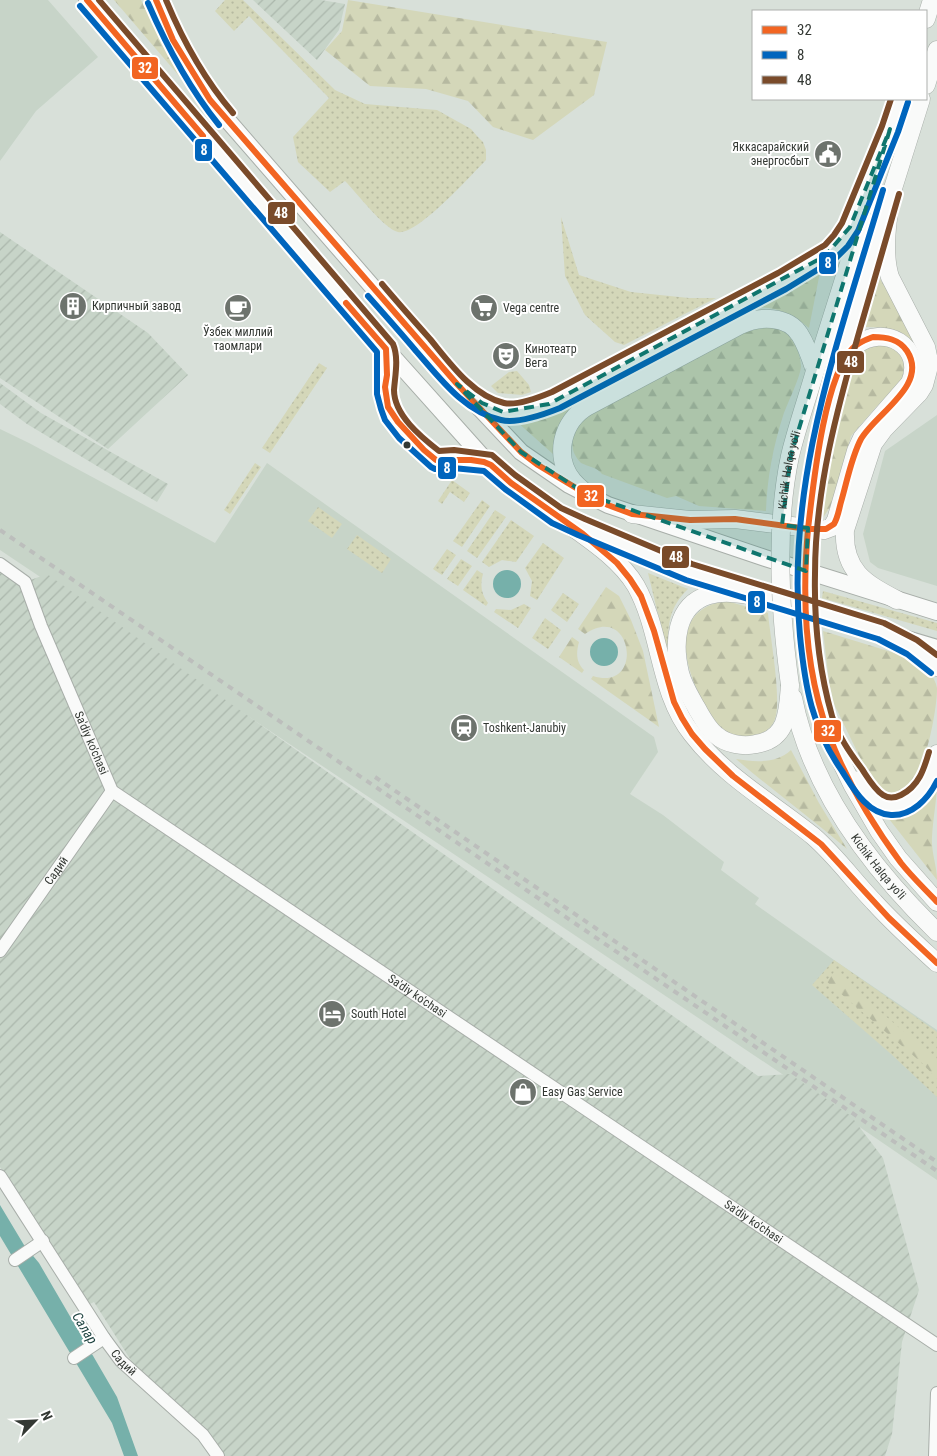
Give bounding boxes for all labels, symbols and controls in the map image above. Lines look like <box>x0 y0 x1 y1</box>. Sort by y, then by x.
legend <box>752 10 927 100</box>
text: 32 <box>797 21 812 39</box>
text: 8 <box>797 46 804 64</box>
line badge: 32 <box>131 56 159 80</box>
text: 32 <box>138 60 152 76</box>
text: 48 <box>797 71 812 89</box>
line badge: 8 <box>194 138 213 162</box>
public building icon: Яккасарайский энергосбыт <box>813 139 843 169</box>
place label: Яккасарайский энергосбыт <box>732 140 809 168</box>
text: 8 <box>200 142 208 158</box>
line badge: 48 <box>267 201 296 225</box>
text: 48 <box>274 205 288 221</box>
line badge: 8 <box>818 251 837 275</box>
text: 8 <box>824 255 832 271</box>
building icon: Кирпичный завод <box>58 291 88 321</box>
cafe icon: Ўзбек миллий таомлари <box>223 293 253 323</box>
supermarket icon: Vega centre <box>469 293 499 323</box>
place label: Кирпичный завод <box>92 299 181 313</box>
place label: Vega centre <box>503 301 560 315</box>
place label: Ўзбек миллий таомлари <box>203 324 273 353</box>
theatre icon: Кинотеатр Вега <box>491 341 521 371</box>
place label: Кинотеатр Вега <box>525 342 577 370</box>
line badge: 48 <box>836 350 865 374</box>
text: 48 <box>844 354 858 370</box>
street label: Kichik Halqa yo'li <box>775 429 803 510</box>
unlabelled marker <box>402 440 412 450</box>
line badge: 8 <box>437 456 457 480</box>
text: 8 <box>443 460 451 476</box>
line badge: 32 <box>576 484 605 508</box>
text: 32 <box>584 488 598 504</box>
line badge: 48 <box>661 545 690 569</box>
text: 48 <box>669 549 683 565</box>
line badge: 8 <box>747 590 766 614</box>
text: 8 <box>753 594 761 610</box>
street label: Sa'diy ko'chasi <box>72 709 111 777</box>
station icon: Toshkent-Janubiy <box>449 713 479 743</box>
line badge: 32 <box>813 719 842 743</box>
place label: Toshkent-Janubiy <box>483 721 566 735</box>
text: 32 <box>821 723 835 739</box>
street label: Kichik Halqa yo'li <box>848 831 909 902</box>
street label: Садий <box>42 854 71 888</box>
street label: Sa'diy ko'chasi <box>385 971 449 1021</box>
hotel icon: South Hotel <box>317 999 347 1029</box>
place label: South Hotel <box>351 1007 407 1021</box>
shop icon: Easy Gas Service <box>508 1077 538 1107</box>
place label: Easy Gas Service <box>542 1085 623 1099</box>
street label: Sa'diy ko'chasi <box>722 1197 785 1246</box>
water label: Салар <box>69 1309 101 1347</box>
street label: Садий <box>108 1347 139 1379</box>
north arrow <box>10 1396 60 1446</box>
text: N <box>38 1409 56 1423</box>

